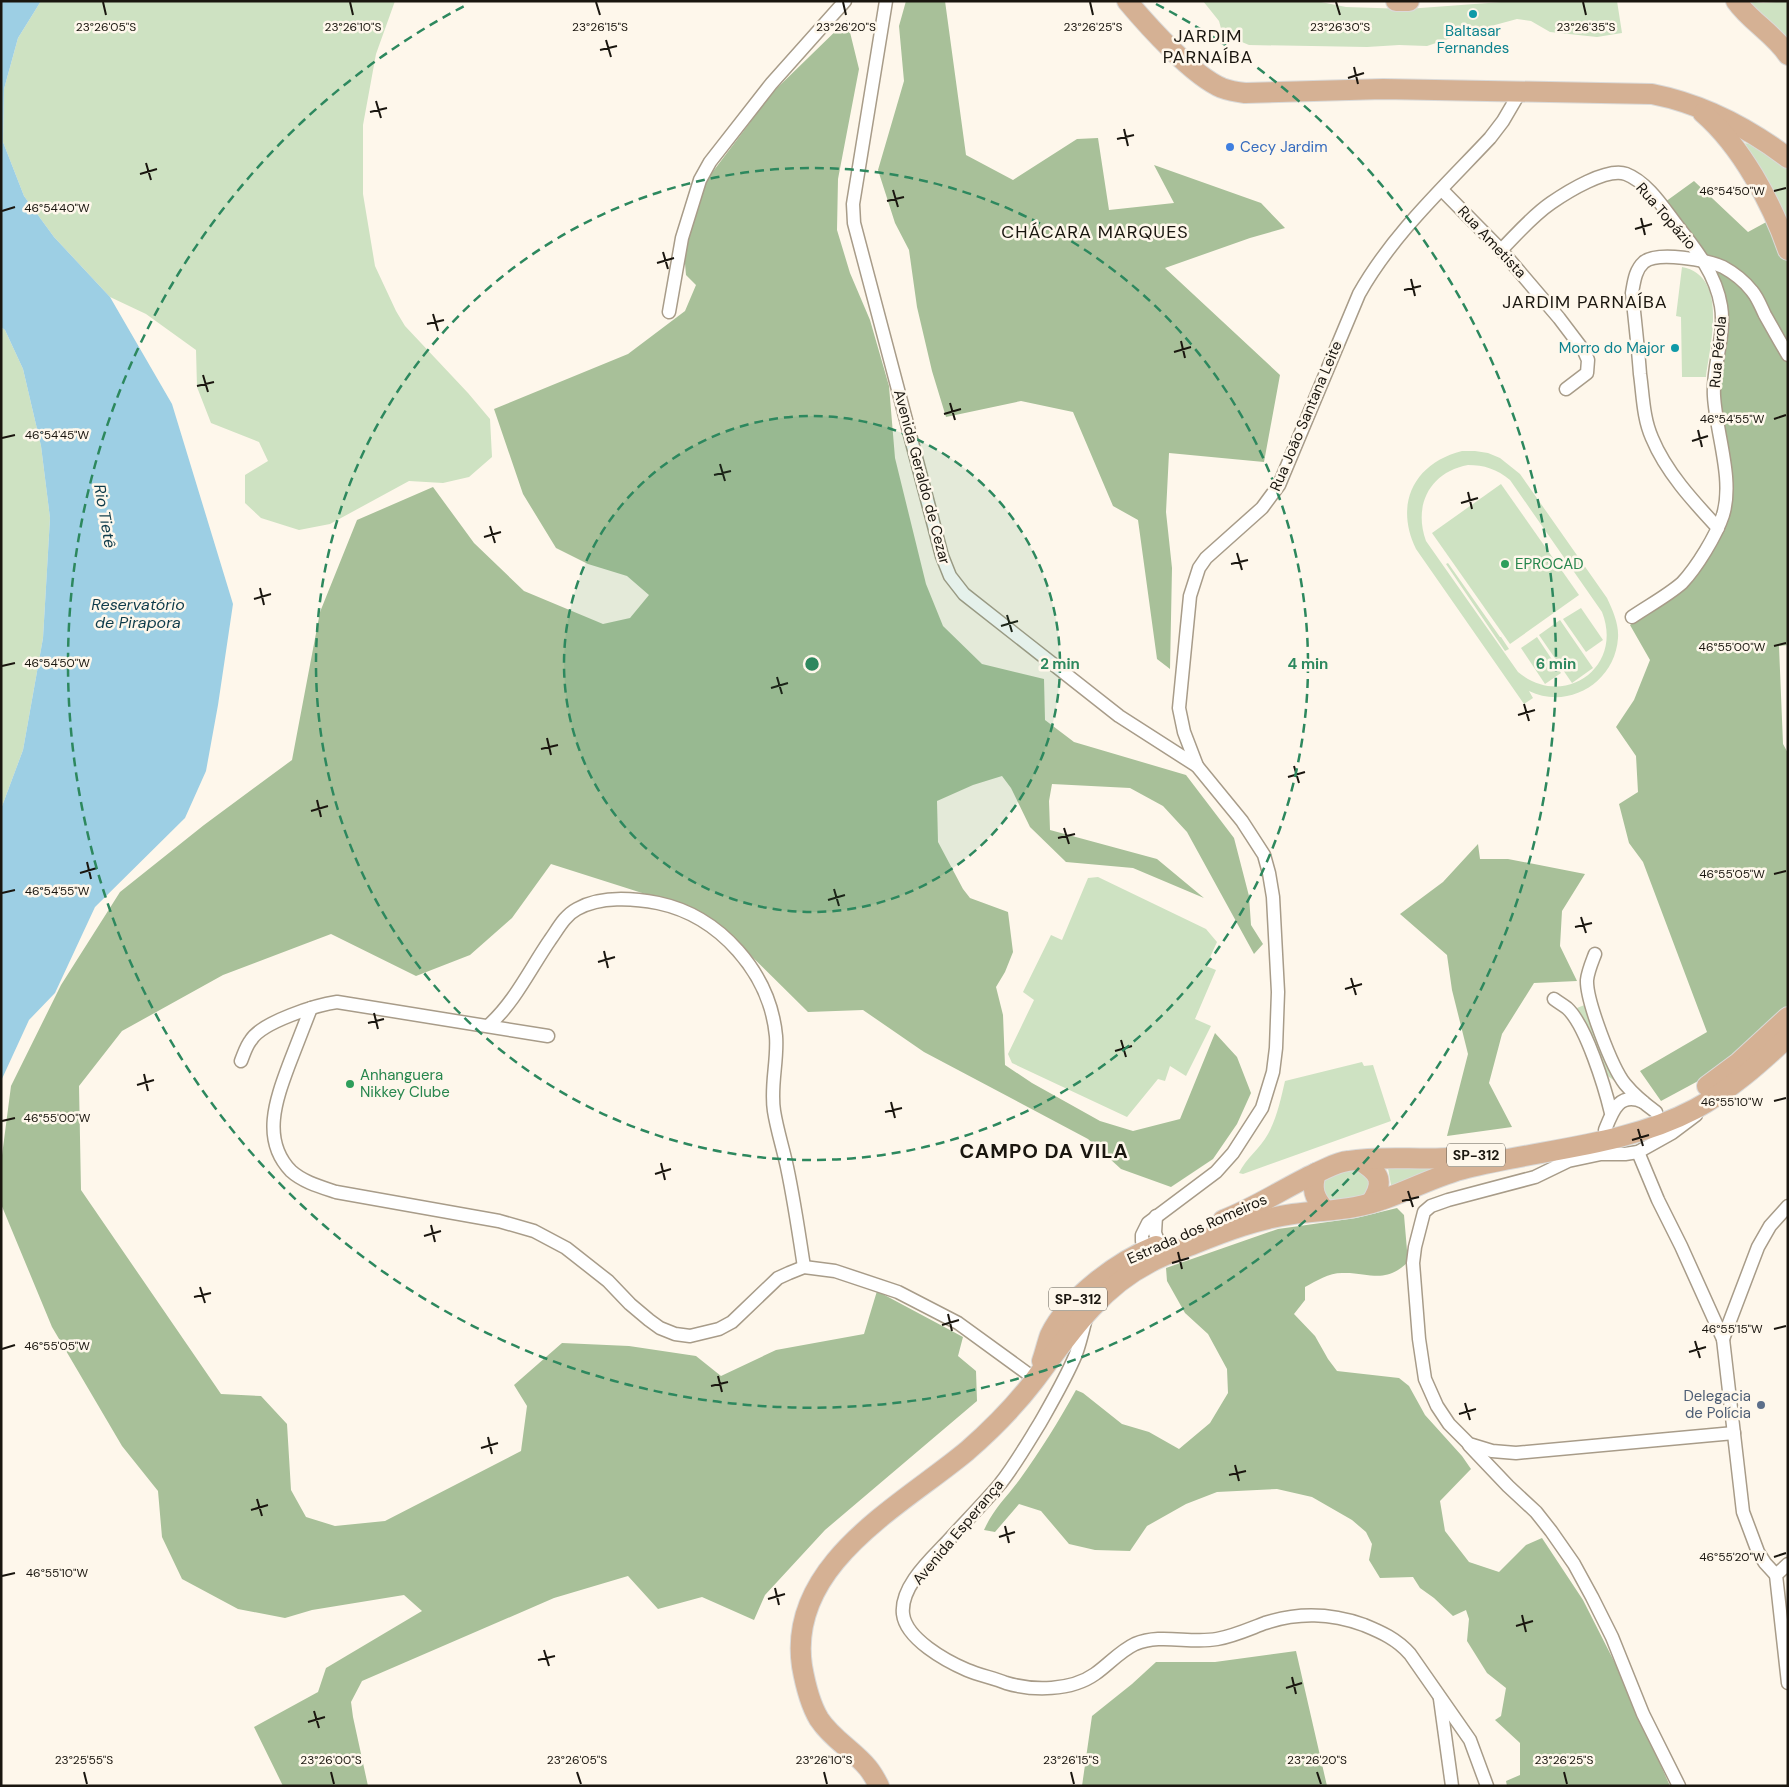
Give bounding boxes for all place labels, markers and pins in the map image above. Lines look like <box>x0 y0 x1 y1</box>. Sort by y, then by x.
marker: Baltasar Fernandes <box>1467 8 1479 20</box>
place label: Baltasar Fernandes <box>1437 21 1509 58</box>
place label: Cecy Jardim <box>1240 137 1328 157</box>
marker: Cecy Jardim <box>1224 141 1236 153</box>
place label: Morro do Major <box>1559 338 1665 358</box>
marker: Morro do Major <box>1669 342 1681 354</box>
place label: EPROCAD <box>1515 554 1583 574</box>
marker: EPROCAD <box>1499 558 1511 570</box>
centre of rings <box>803 655 821 673</box>
place label: Anhanguera Nikkey Clube <box>360 1065 450 1102</box>
marker: Anhanguera Nikkey Clube <box>344 1078 356 1090</box>
place label: Delegacia de Polícia <box>1683 1386 1751 1423</box>
marker: Delegacia de Polícia <box>1755 1399 1767 1411</box>

